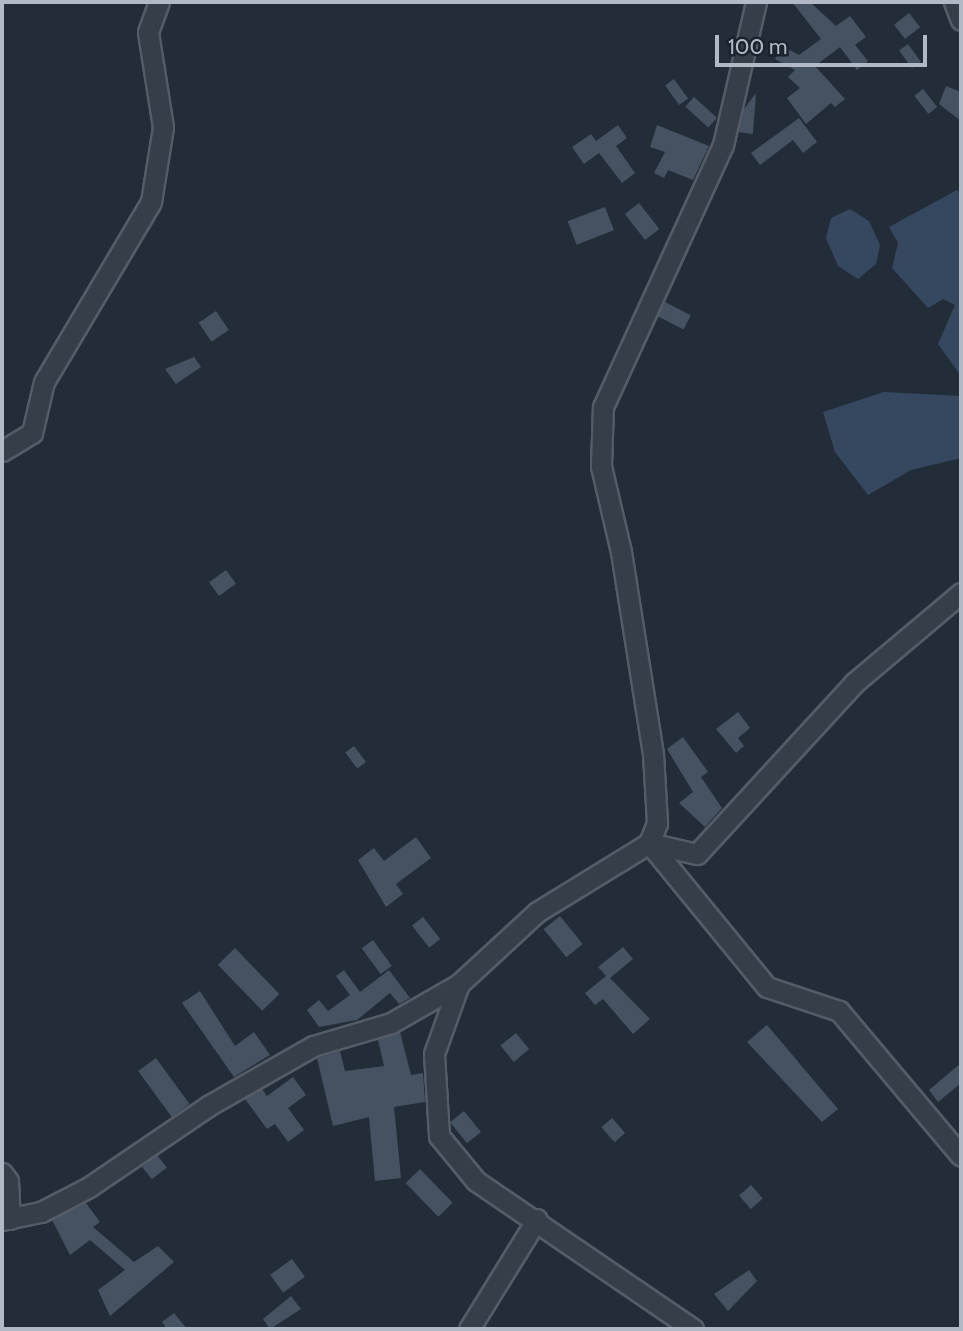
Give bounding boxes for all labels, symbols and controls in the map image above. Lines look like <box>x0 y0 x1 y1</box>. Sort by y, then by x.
scale bar <box>718 21 930 65</box>
text: 100 m <box>728 34 787 59</box>

